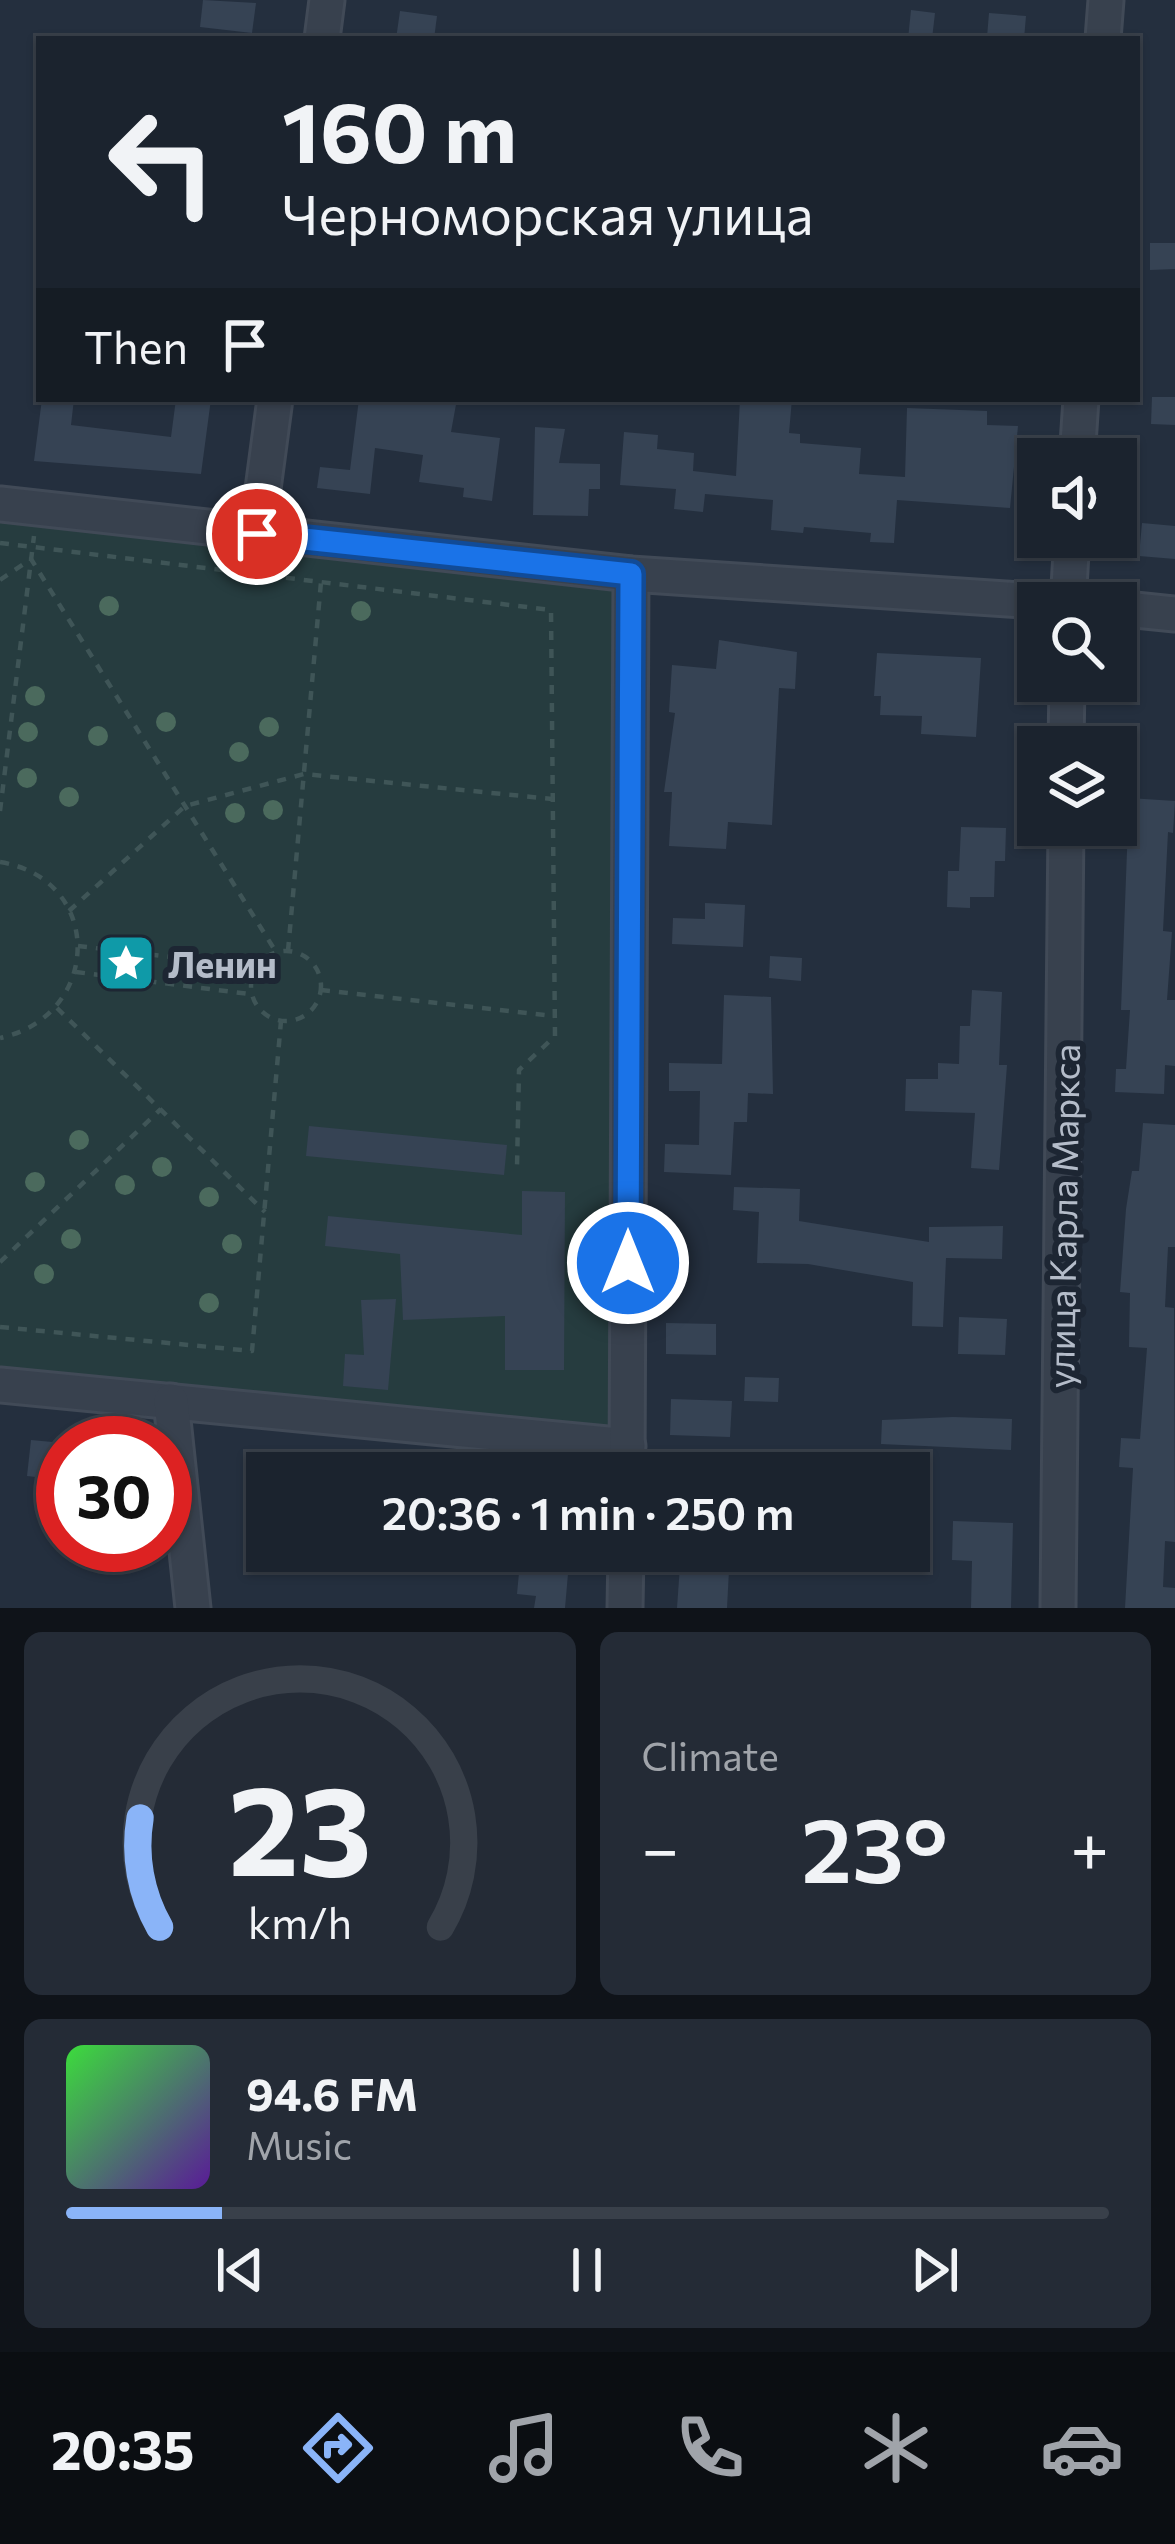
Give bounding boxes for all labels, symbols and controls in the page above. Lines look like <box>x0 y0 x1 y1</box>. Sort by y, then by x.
text: 160 m <box>282 78 517 180</box>
icon: left <box>84 84 240 240</box>
text: Черноморская улица <box>282 180 814 246</box>
icon: arrive <box>212 312 278 378</box>
text: Then <box>84 318 188 373</box>
map controls <box>1017 438 1137 846</box>
button: sound <box>1017 438 1137 558</box>
pin <box>206 483 308 585</box>
icon: arrive <box>224 501 290 567</box>
button: search <box>1017 582 1137 702</box>
button: layers <box>1017 726 1137 846</box>
place icon: Ленин <box>95 932 157 994</box>
place label: Ленин <box>168 941 277 985</box>
street label: улица Карла Маркса <box>1037 1043 1087 1389</box>
position arrow <box>565 1200 691 1326</box>
speed limit sign: 30 <box>36 1416 192 1572</box>
text: 20:36 · 1 min · 250 m <box>382 1484 794 1539</box>
text: Climate <box>642 1731 779 1779</box>
text: 23 <box>228 1749 372 1902</box>
text: 23° <box>801 1791 948 1902</box>
text: − <box>642 1806 679 1887</box>
text: + <box>1070 1806 1109 1887</box>
text: km/h <box>248 1894 352 1947</box>
text: 94.6 FM <box>246 2065 418 2120</box>
text: Music <box>246 2120 352 2168</box>
icon: previous <box>207 2237 273 2303</box>
icon: pause <box>554 2237 620 2303</box>
icon: next <box>902 2237 968 2303</box>
icon: directions <box>296 2406 380 2490</box>
icon: music <box>482 2406 566 2490</box>
icon: phone <box>668 2406 752 2490</box>
icon: climate <box>854 2406 938 2490</box>
icon: car <box>1040 2406 1124 2490</box>
text: 20:35 <box>51 2415 194 2481</box>

